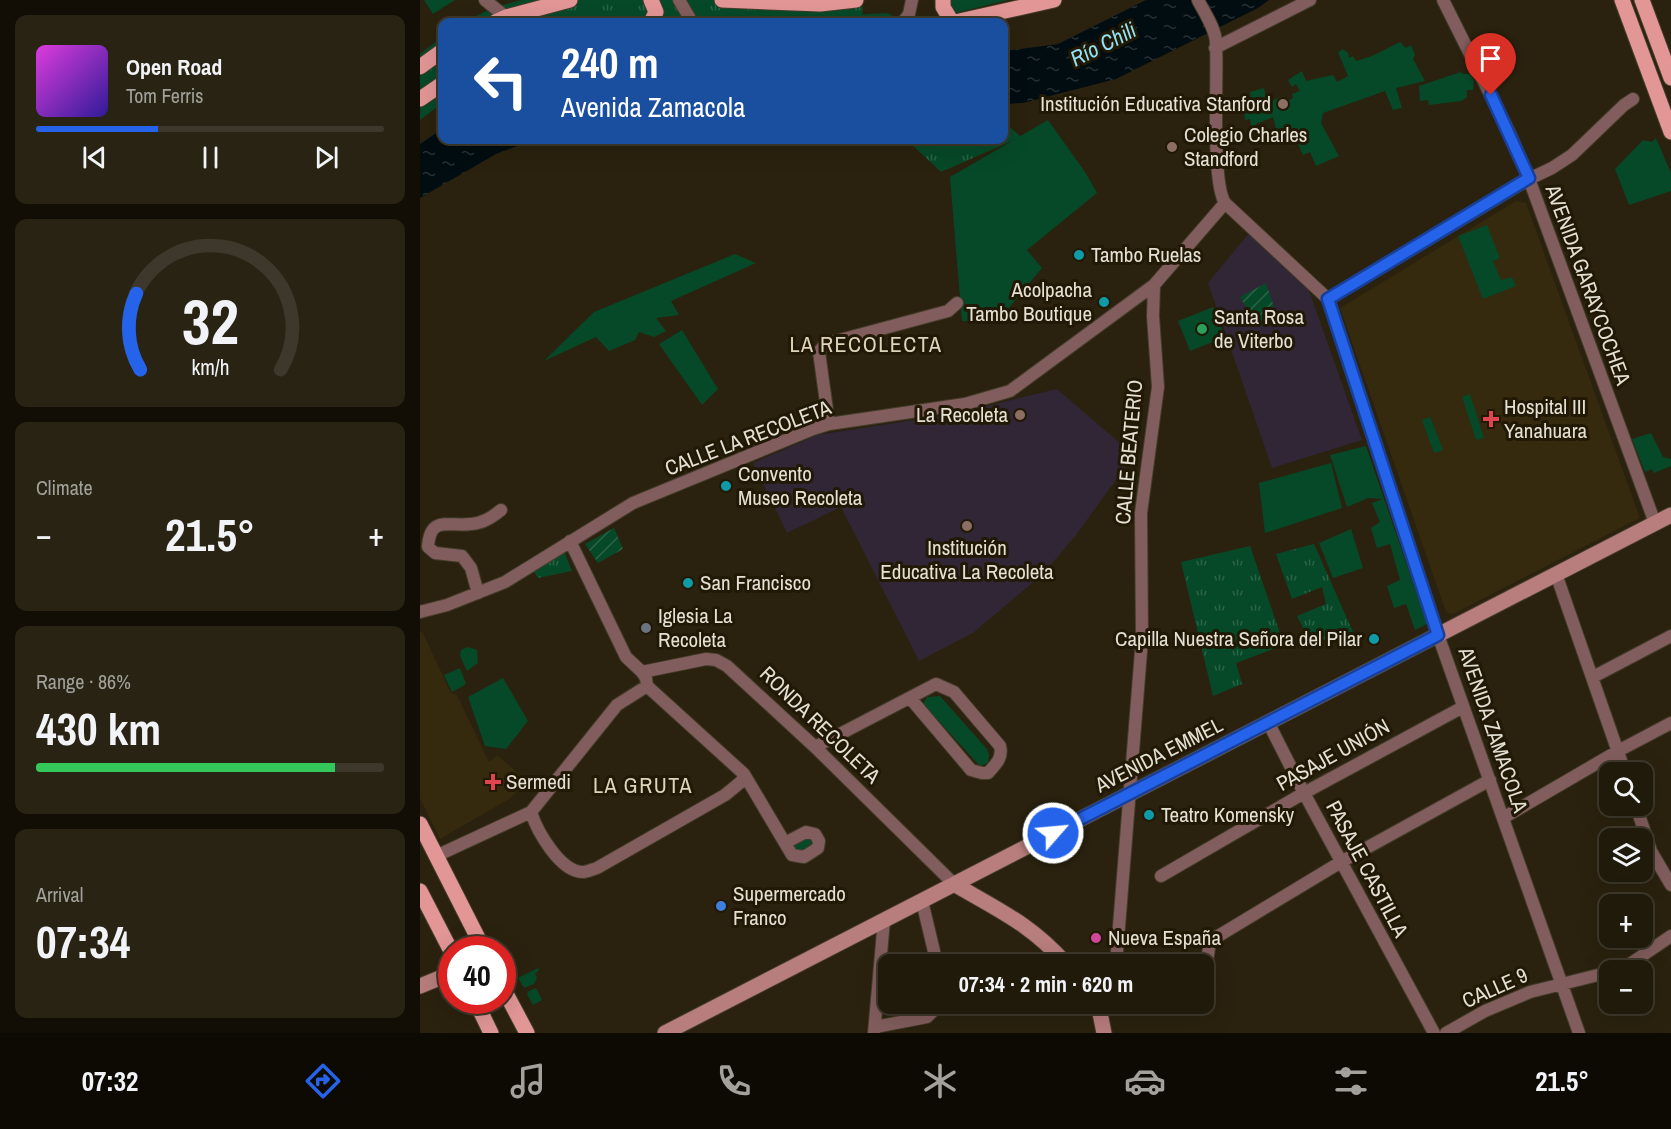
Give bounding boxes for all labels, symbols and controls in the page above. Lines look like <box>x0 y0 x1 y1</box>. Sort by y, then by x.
water label: Río Chili <box>1065 15 1141 73</box>
pin <box>1465 33 1516 95</box>
text: 240 m <box>561 35 659 91</box>
icon: left <box>462 42 540 120</box>
icon: arrive <box>1474 42 1507 75</box>
text: Open Road <box>126 52 222 82</box>
text: Tom Ferris <box>126 82 204 109</box>
text: Avenida Zamacola <box>561 89 745 125</box>
place label: Institución Educativa Stanford <box>1040 89 1271 118</box>
marker: Institución Educativa Stanford <box>1276 97 1290 111</box>
place label: Colegio Charles Standford <box>1184 120 1307 173</box>
marker: Colegio Charles Standford <box>1165 140 1179 154</box>
icon: previous <box>78 141 111 174</box>
icon: pause <box>194 141 227 174</box>
icon: next <box>310 141 343 174</box>
street label: AVENIDA GARAYCOCHEA <box>1538 180 1638 389</box>
place label: Tambo Ruelas <box>1091 240 1201 269</box>
marker: Tambo Ruelas <box>1072 248 1086 262</box>
place label: Acolpacha Tambo Boutique <box>966 275 1092 328</box>
text: 32 <box>182 279 238 363</box>
marker: Acolpacha Tambo Boutique <box>1097 295 1111 309</box>
place label: Santa Rosa de Viterbo <box>1214 302 1304 355</box>
marker: Santa Rosa de Viterbo <box>1195 322 1209 336</box>
district label: LA RECOLECTA <box>789 329 943 359</box>
text: km/h <box>191 353 229 382</box>
street label: CALLE BEATERIO <box>1108 378 1149 526</box>
street label: CALLE LA RECOLETA <box>661 392 836 483</box>
place label: Hospital III Yanahuara <box>1504 392 1587 445</box>
place label: La Recoleta <box>916 400 1008 429</box>
marker: La Recoleta <box>1013 408 1027 422</box>
marker: Hospital III Yanahuara <box>1482 410 1500 428</box>
place label: Convento Museo Recoleta <box>738 459 863 512</box>
text: Climate <box>36 474 93 501</box>
marker: Convento Museo Recoleta <box>719 479 733 493</box>
text: 21.5° <box>165 504 255 565</box>
text: − <box>36 512 52 556</box>
text: + <box>368 512 384 556</box>
marker: Institución Educativa La Recoleta <box>960 519 974 533</box>
place label: Institución Educativa La Recoleta <box>880 533 1054 586</box>
place label: San Francisco <box>700 568 811 597</box>
marker: San Francisco <box>681 576 695 590</box>
place label: Iglesia La Recoleta <box>658 601 733 654</box>
marker: Iglesia La Recoleta <box>639 621 653 635</box>
place label: Capilla Nuestra Señora del Pilar <box>1115 624 1362 653</box>
marker: Capilla Nuestra Señora del Pilar <box>1367 632 1381 646</box>
street label: AVENIDA ZAMACOLA <box>1451 642 1535 817</box>
street label: RONDA RECOLETA <box>754 659 887 790</box>
text: Range · 86% <box>36 668 131 695</box>
text: 430 km <box>36 698 161 759</box>
street label: AVENIDA EMMEL <box>1089 710 1228 800</box>
street label: PASAJE UNIÓN <box>1271 712 1394 798</box>
map controls <box>1599 762 1653 1014</box>
button: search <box>1599 762 1653 816</box>
place label: Sermedi <box>506 767 571 796</box>
district label: LA GRUTA <box>593 770 693 800</box>
marker: Sermedi <box>484 773 502 791</box>
street label: PASAJE CASTILLA <box>1319 795 1416 943</box>
place label: Teatro Komensky <box>1161 800 1294 829</box>
position arrow <box>1021 801 1085 865</box>
marker: Teatro Komensky <box>1142 808 1156 822</box>
button: layers <box>1599 828 1653 882</box>
place label: Supermercado Franco <box>733 879 846 932</box>
text: Arrival <box>36 881 83 908</box>
button: + <box>1599 894 1653 948</box>
marker: Supermercado Franco <box>714 899 728 913</box>
text: 07:34 <box>36 911 130 972</box>
place label: Nueva España <box>1108 923 1221 952</box>
marker: Nueva España <box>1089 931 1103 945</box>
speed limit sign: 40 <box>438 936 516 1014</box>
street label: CALLE 9 <box>1457 960 1532 1015</box>
button: − <box>1599 960 1653 1014</box>
text: 07:34 · 2 min · 620 m <box>959 969 1133 999</box>
icon: directions <box>302 1060 344 1102</box>
icon: music <box>507 1060 549 1102</box>
icon: phone <box>713 1060 755 1102</box>
icon: climate <box>919 1060 961 1102</box>
icon: car <box>1124 1060 1166 1102</box>
icon: filters <box>1330 1060 1372 1102</box>
text: 07:32 <box>82 1063 138 1099</box>
text: 21.5° <box>1535 1063 1589 1099</box>

